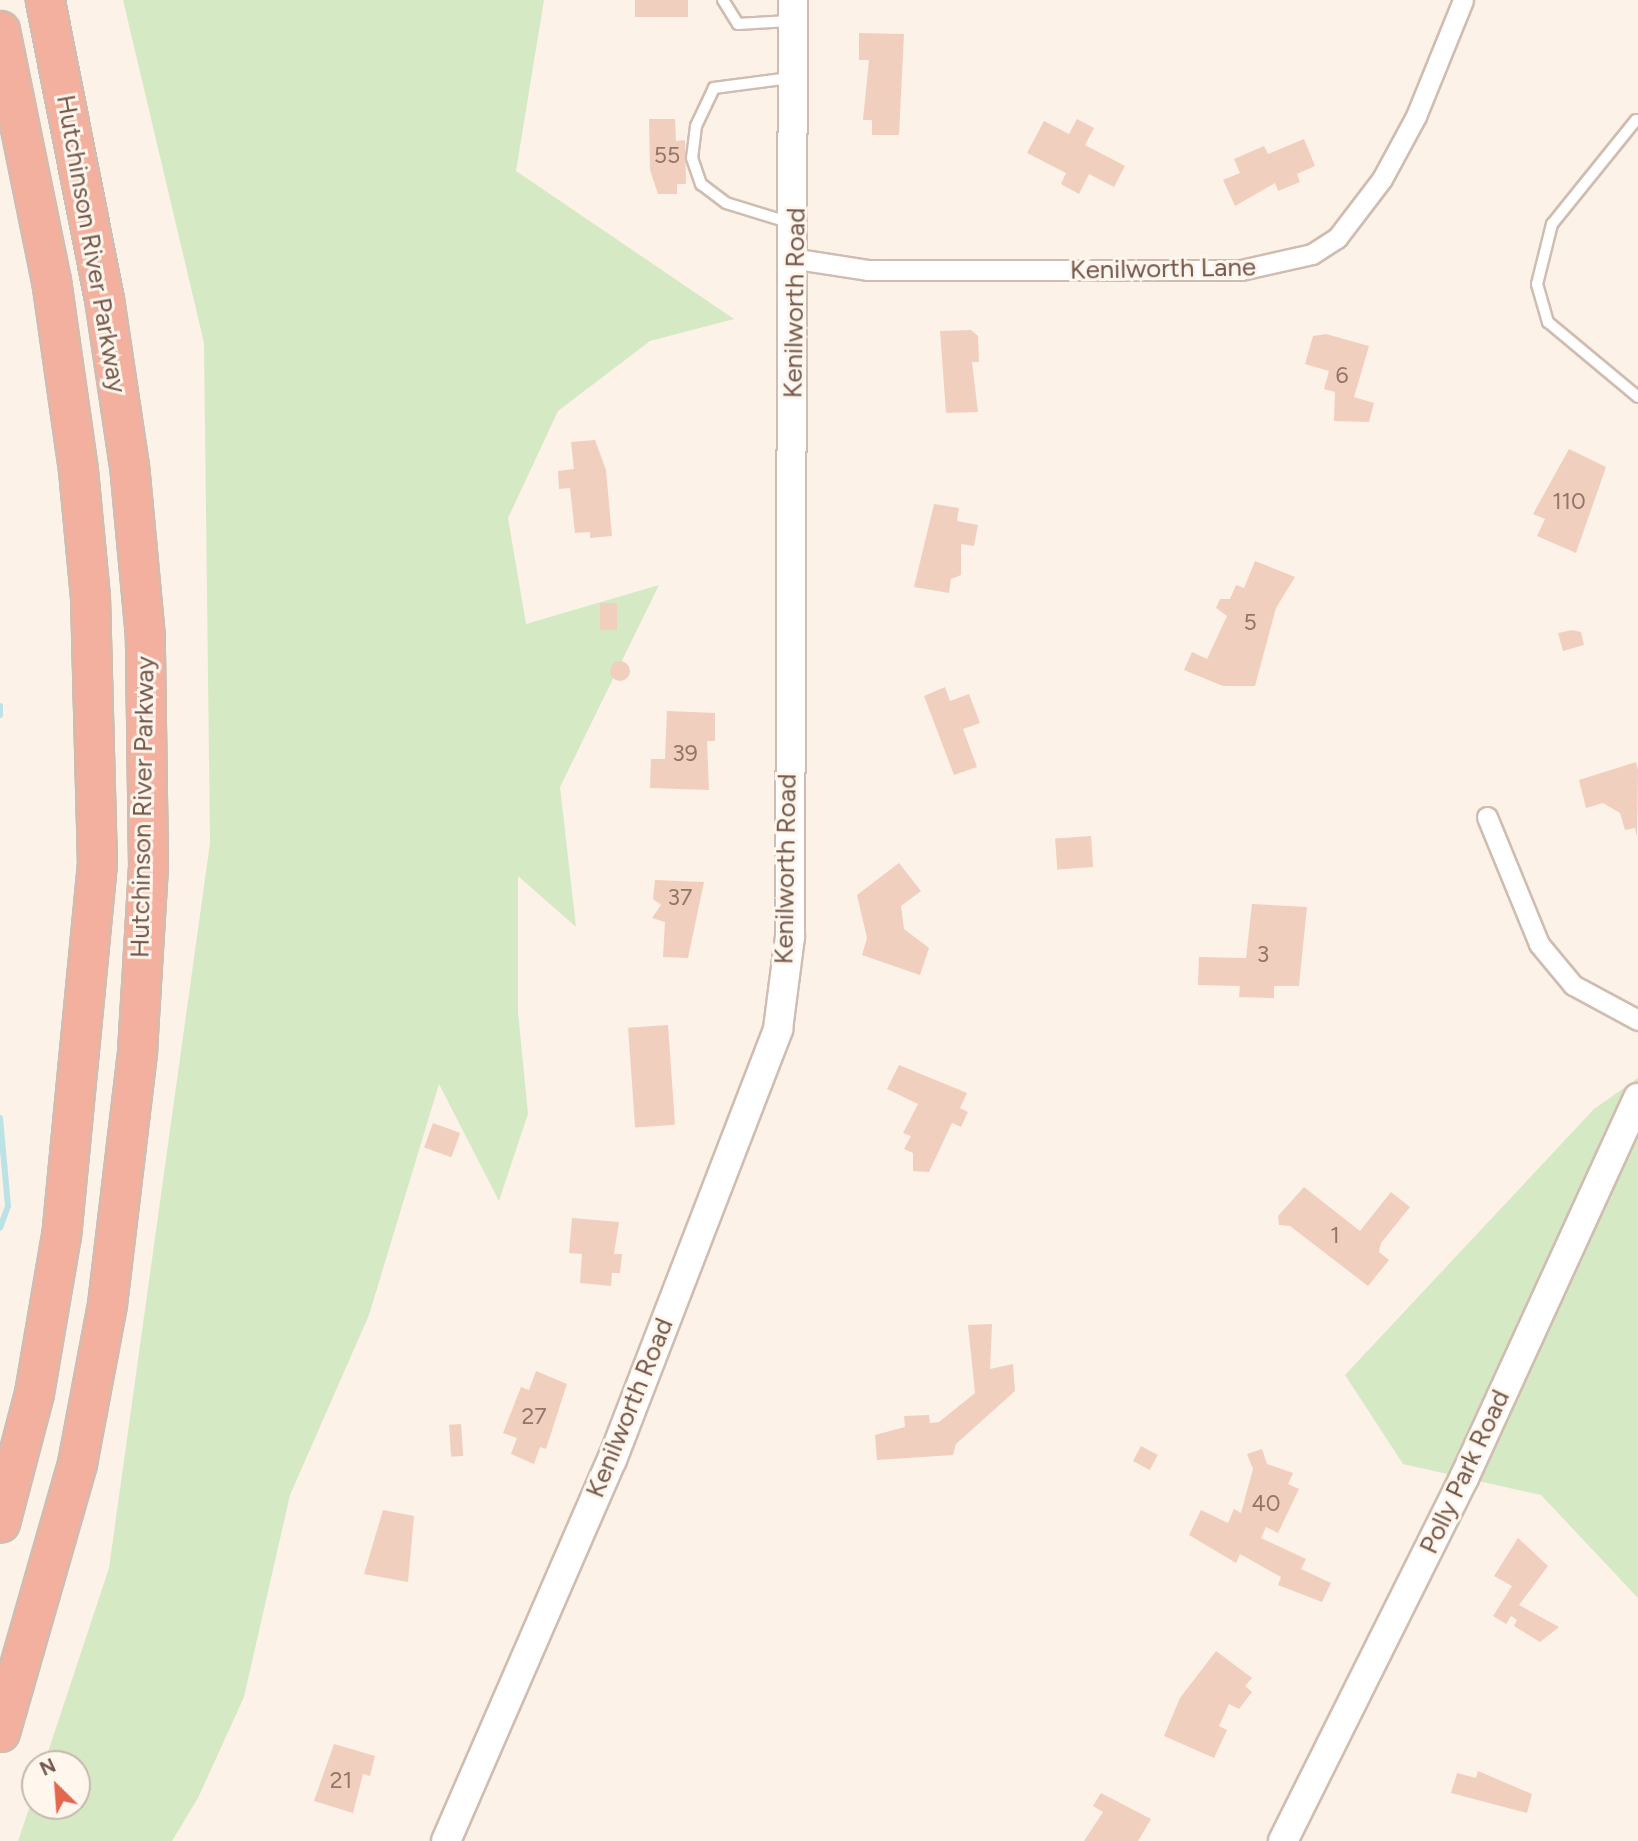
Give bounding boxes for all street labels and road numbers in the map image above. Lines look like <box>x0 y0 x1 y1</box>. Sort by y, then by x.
street label: Hutchinson River Parkway <box>49 92 133 396</box>
street label: Kenilworth Road <box>778 207 812 399</box>
street label: Kenilworth Lane <box>1070 252 1256 286</box>
street label: Hutchinson River Parkway <box>125 656 161 958</box>
street label: Kenilworth Road <box>769 773 803 965</box>
street label: Kenilworth Road <box>580 1314 680 1502</box>
street label: Polly Park Road <box>1413 1385 1517 1559</box>

